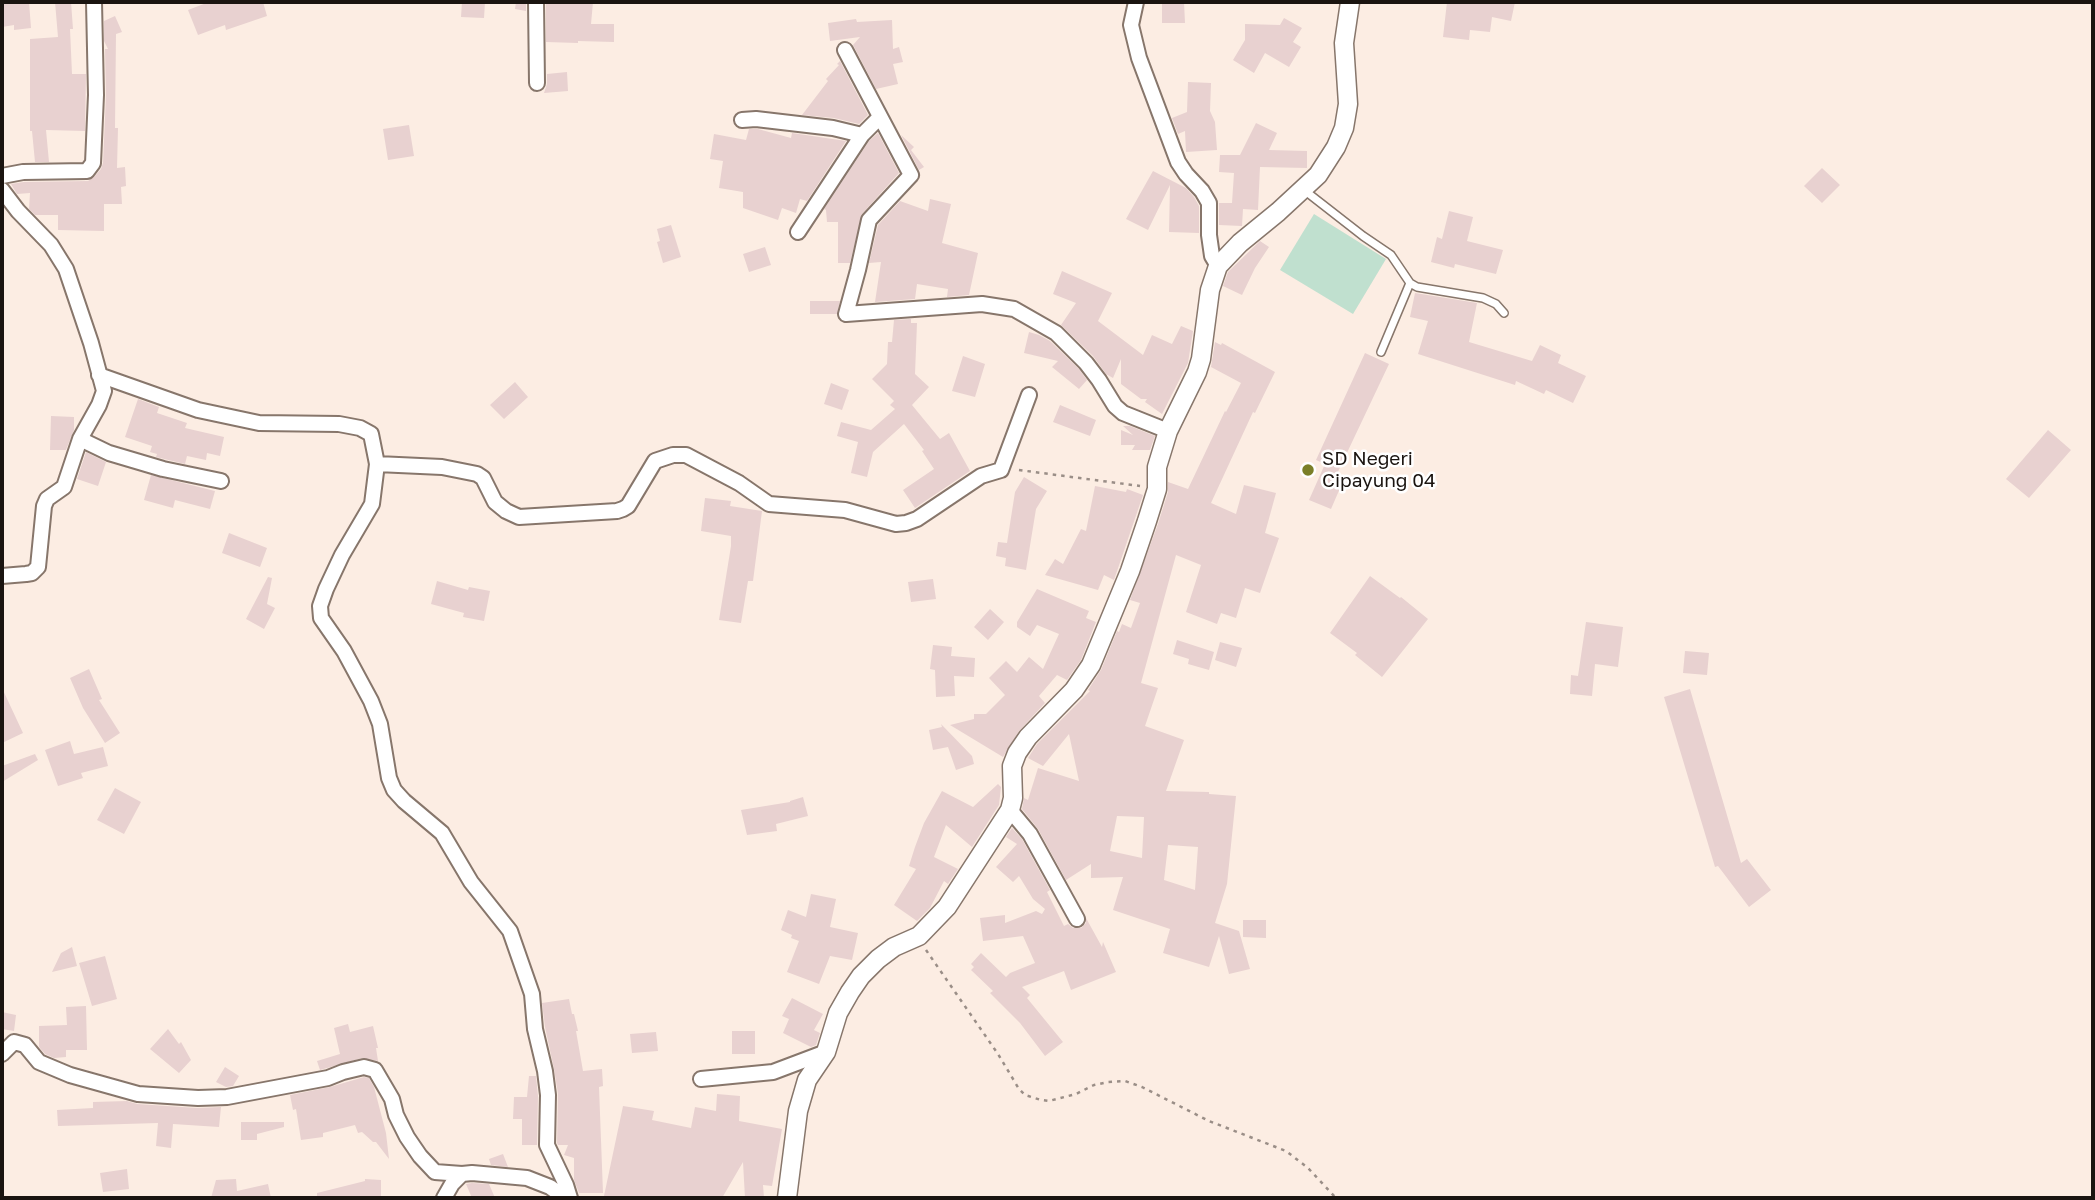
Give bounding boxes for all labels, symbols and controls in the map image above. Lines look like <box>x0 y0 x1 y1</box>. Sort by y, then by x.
place label: SD Negeri Cipayung 04 <box>1322 448 1436 492</box>
marker: SD Negeri Cipayung 04 <box>1300 462 1316 478</box>

